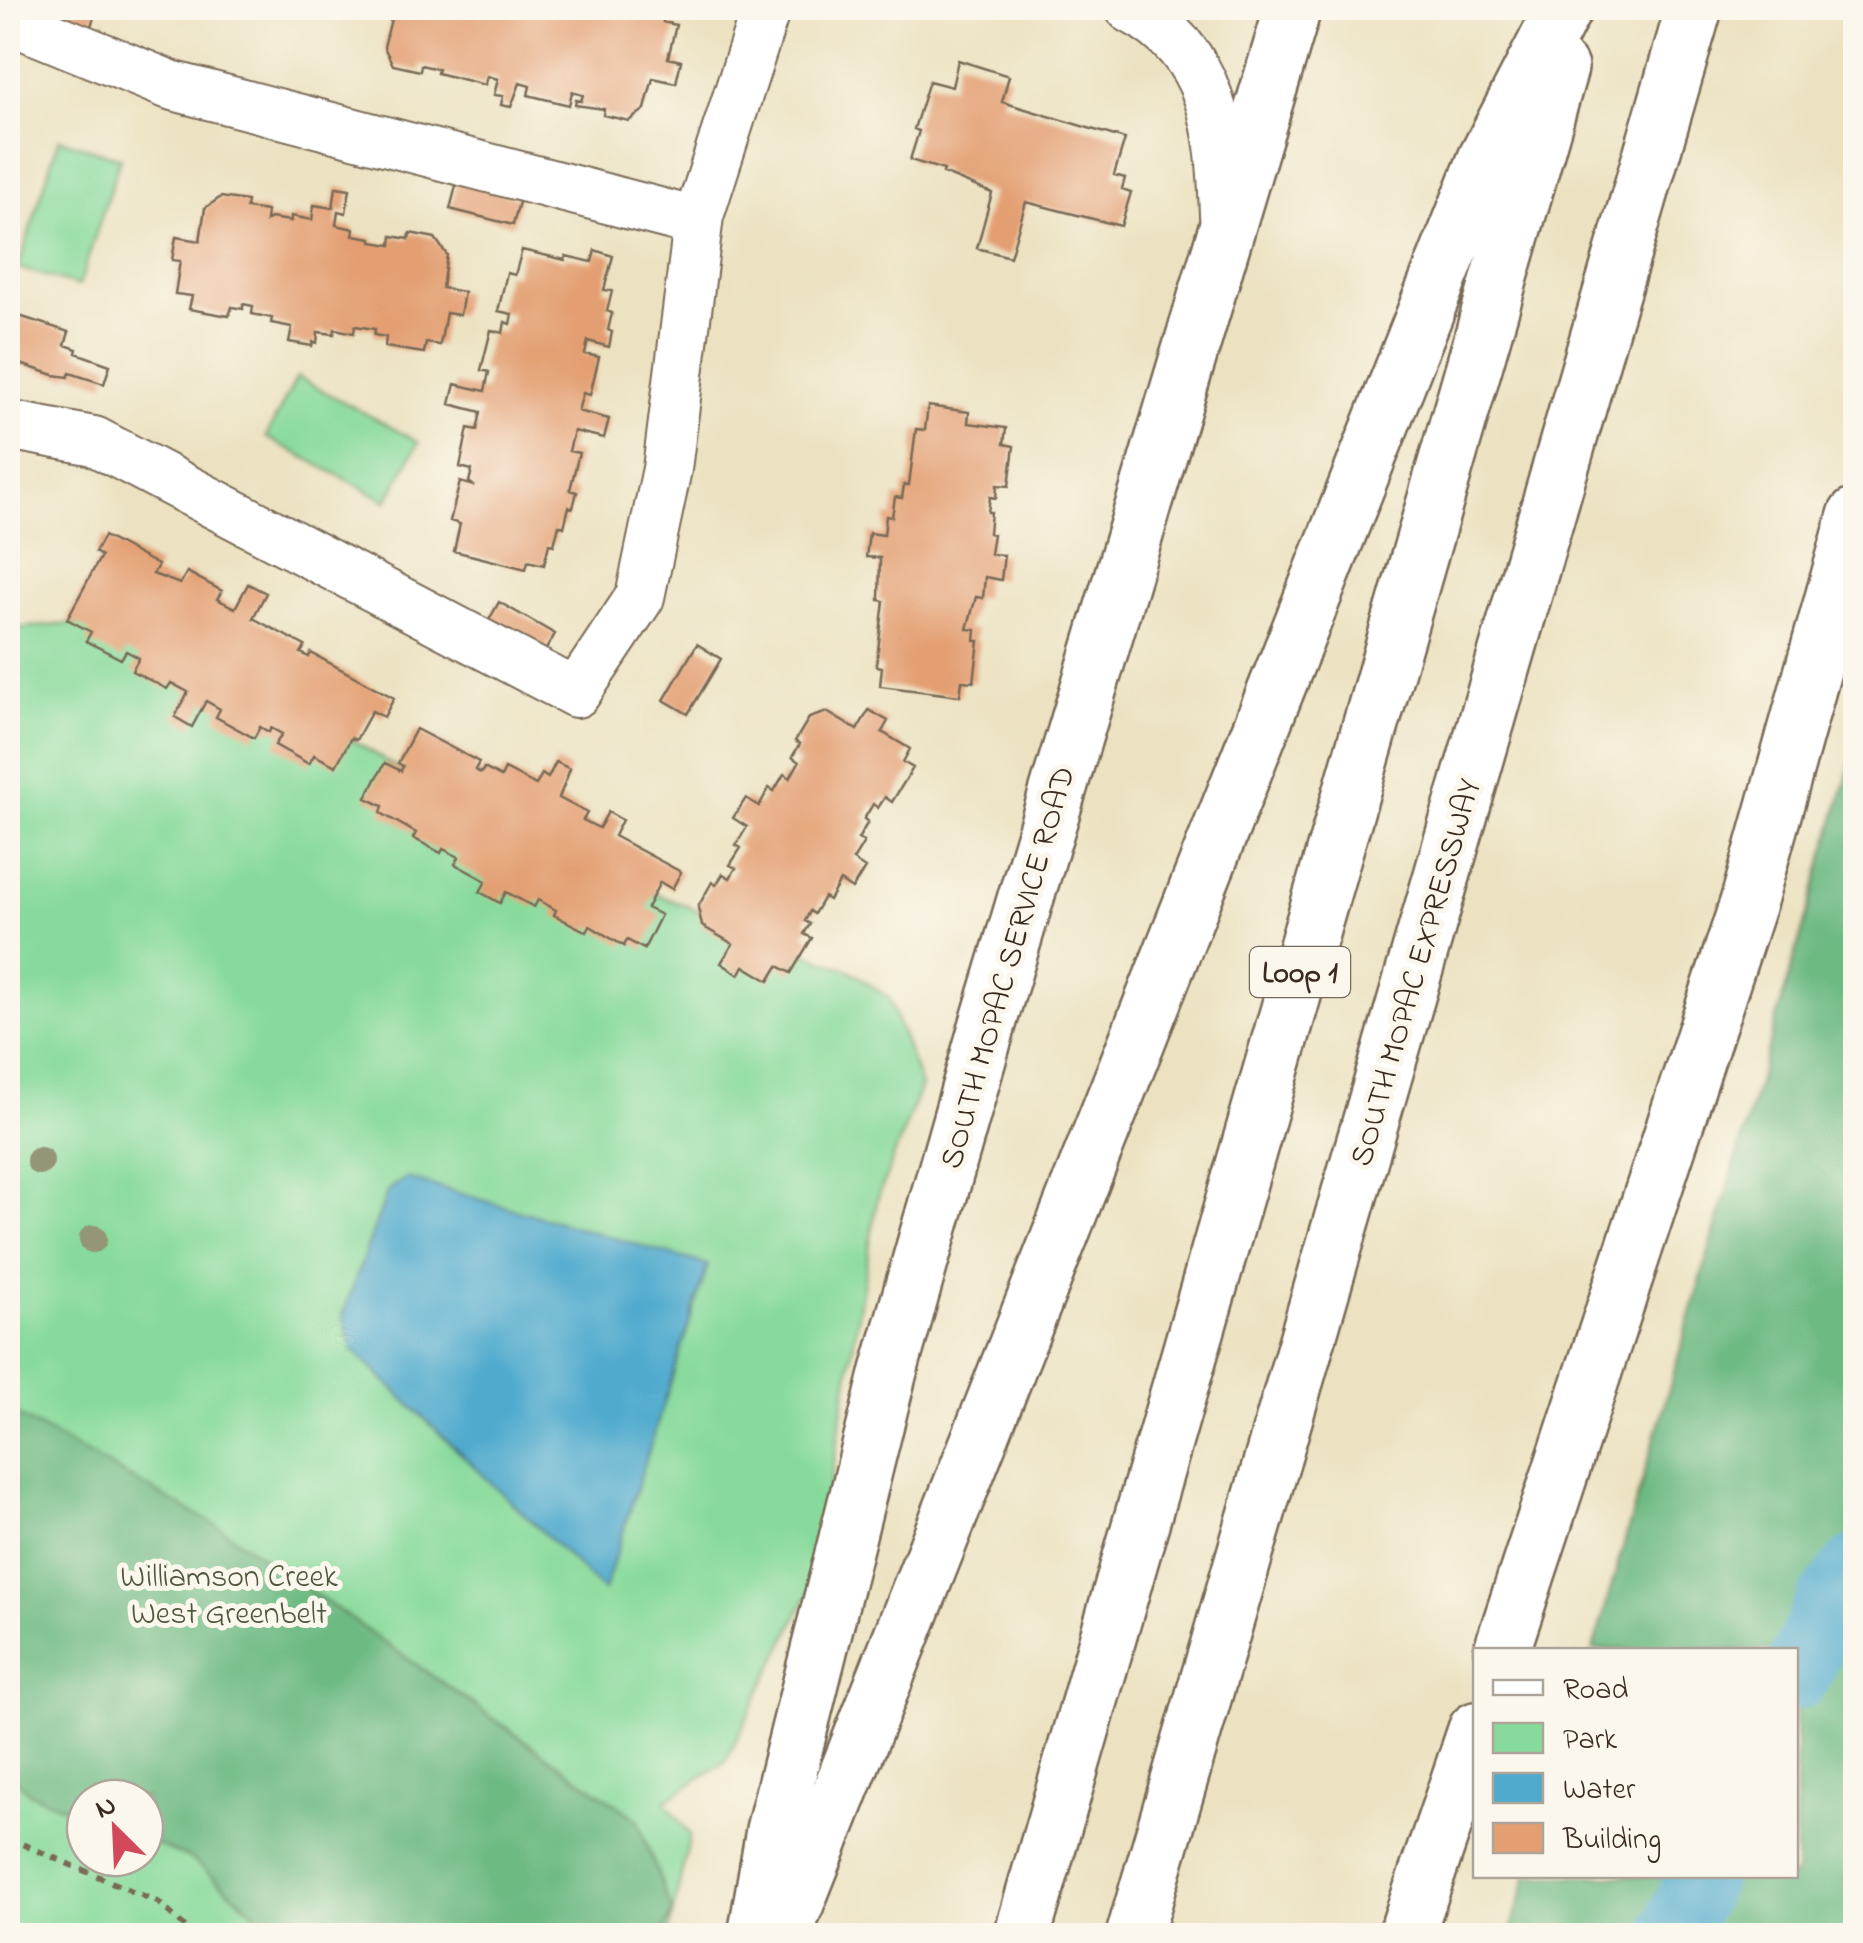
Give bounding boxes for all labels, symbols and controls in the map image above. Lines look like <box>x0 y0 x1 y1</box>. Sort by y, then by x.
street label: SOUTH MOPAC SERVICE ROAD <box>929 761 1089 1175</box>
street label: SOUTH MOPAC EXPRESSWAY <box>1340 774 1495 1172</box>
road number: Loop 1 <box>1250 947 1350 997</box>
park label: Williamson Creek West Greenbelt <box>120 1555 339 1639</box>
legend <box>1473 1648 1798 1878</box>
text: Road <box>1563 1669 1628 1713</box>
text: Park <box>1563 1719 1618 1763</box>
text: Water <box>1563 1769 1636 1813</box>
north arrow <box>65 1778 165 1878</box>
text: N <box>89 1786 123 1831</box>
text: Building <box>1562 1819 1661 1863</box>

